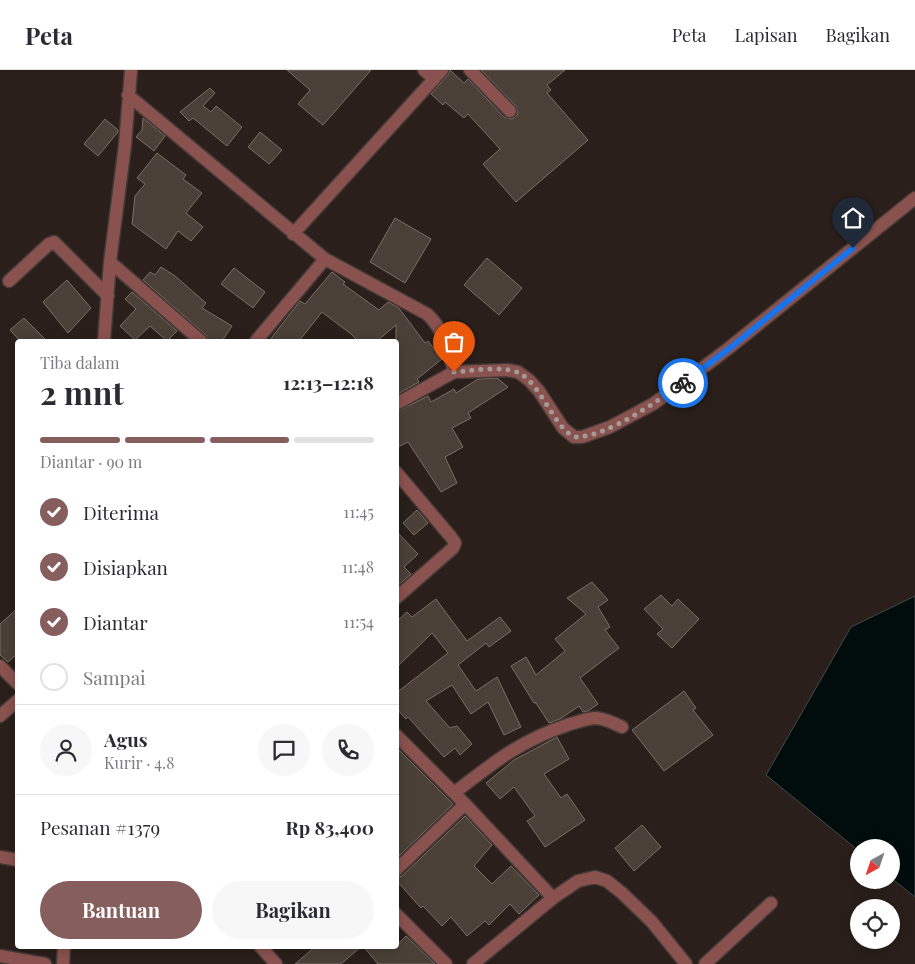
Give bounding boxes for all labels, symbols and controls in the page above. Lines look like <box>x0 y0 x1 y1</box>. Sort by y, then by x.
text: Peta <box>25 19 73 51</box>
text: Peta <box>672 23 707 47</box>
text: Lapisan <box>735 23 798 47</box>
text: Bagikan <box>826 23 890 47</box>
pin <box>832 197 874 248</box>
icon: home <box>839 204 867 232</box>
pin <box>433 321 475 372</box>
icon: bag <box>440 328 468 356</box>
text: Tiba dalam <box>40 352 119 373</box>
courier <box>658 358 708 408</box>
text: 12:13–12:18 <box>283 369 374 395</box>
icon: bike <box>669 369 697 397</box>
text: 2 mnt <box>40 370 124 413</box>
text: Diantar · 90 m <box>40 451 142 472</box>
icon: check <box>40 498 68 526</box>
text: Diterima <box>83 499 159 525</box>
text: 11:45 <box>343 501 374 522</box>
icon: check <box>40 553 68 581</box>
text: Disiapkan <box>83 554 168 580</box>
text: 11:48 <box>342 556 374 577</box>
icon: check <box>40 608 68 636</box>
text: Diantar <box>83 609 148 635</box>
text: 11:54 <box>343 611 374 632</box>
text: Sampai <box>83 664 146 690</box>
button: person <box>40 724 92 776</box>
button: chat <box>258 724 310 776</box>
button: phone <box>322 724 374 776</box>
text: Agus <box>104 726 147 752</box>
text: Kurir · 4.8 <box>104 752 174 773</box>
text: Pesanan #1379 <box>40 814 160 840</box>
text: Rp 83,400 <box>286 814 374 840</box>
north arrow <box>850 839 900 889</box>
map controls <box>850 839 900 949</box>
button: Bantuan <box>40 881 202 939</box>
button: Bagikan <box>212 881 374 939</box>
button: locate <box>850 899 900 949</box>

